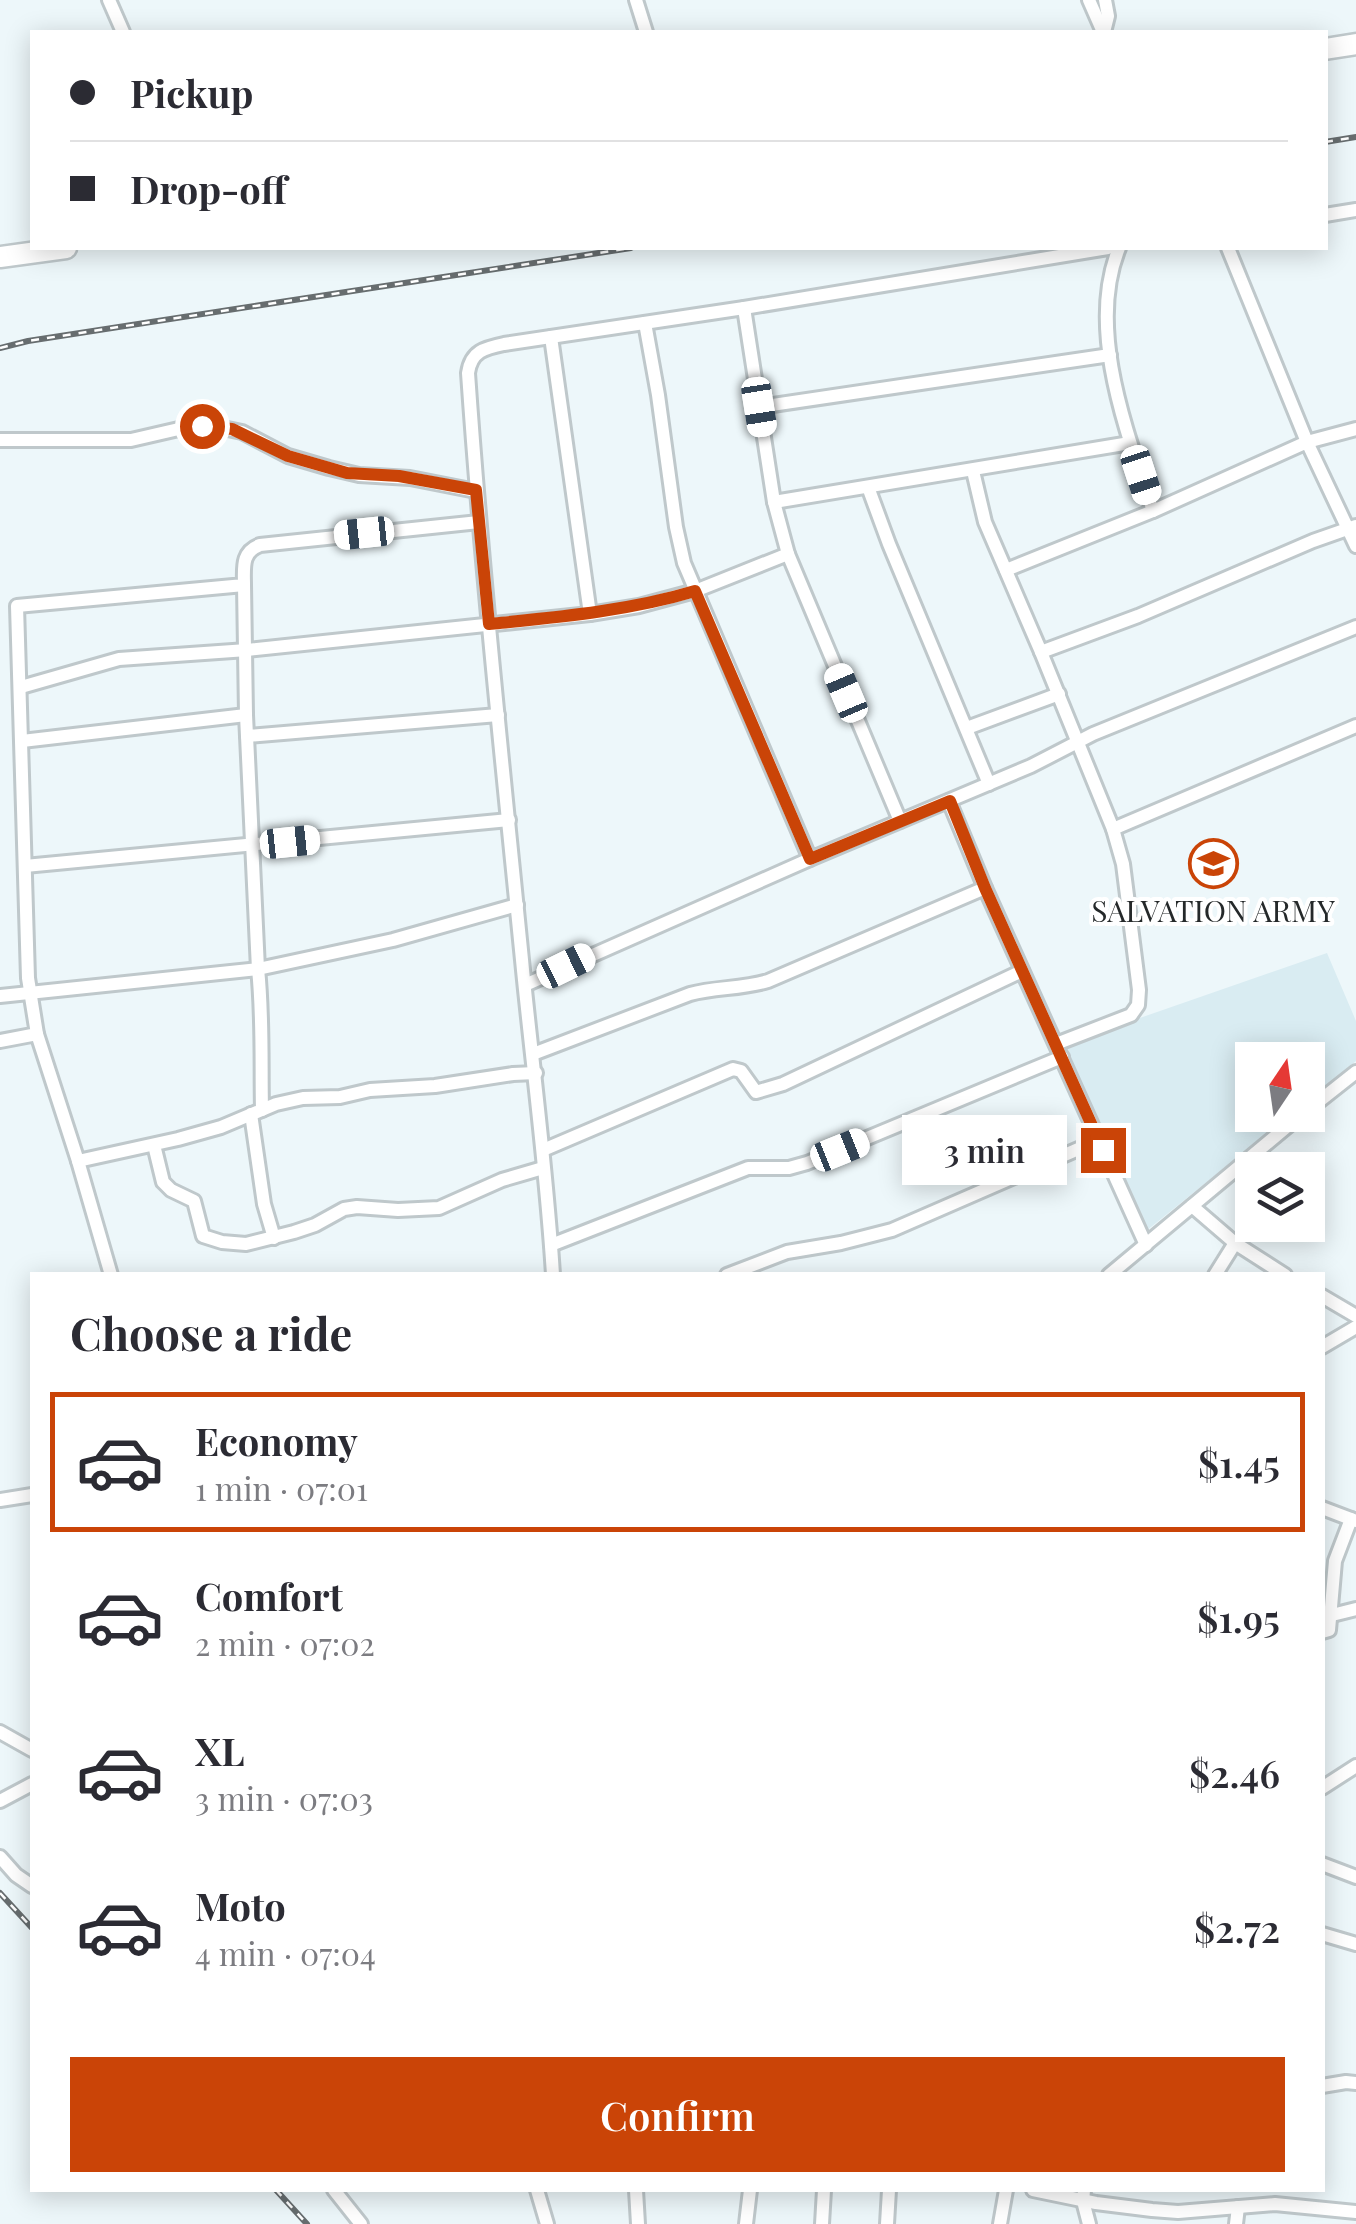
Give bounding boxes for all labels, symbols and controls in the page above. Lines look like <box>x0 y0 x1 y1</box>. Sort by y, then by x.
text: Pickup <box>130 67 253 118</box>
text: Drop-off <box>130 163 287 214</box>
car <box>739 375 779 439</box>
route start <box>180 404 225 449</box>
car <box>1117 442 1165 508</box>
car <box>333 515 395 551</box>
car <box>820 660 872 726</box>
car <box>259 824 321 860</box>
school or university icon: SALVATION ARMY <box>1187 837 1239 889</box>
place label: SALVATION ARMY <box>1091 890 1335 930</box>
car <box>532 939 600 993</box>
north arrow <box>1235 1042 1325 1132</box>
map controls <box>1235 1042 1325 1242</box>
callout: 3 min <box>903 1115 1068 1185</box>
car <box>807 1125 873 1175</box>
text: 3 min <box>944 1128 1025 1171</box>
route end <box>1081 1128 1126 1173</box>
button: layers <box>1235 1152 1325 1242</box>
text: Choose a ride <box>70 1302 352 1362</box>
text: Economy <box>195 1415 358 1466</box>
icon: car <box>75 1417 165 1507</box>
text: $1.45 <box>1198 1437 1280 1488</box>
text: 1 min · 07:01 <box>195 1466 368 1509</box>
text: Comfort <box>195 1570 343 1621</box>
icon: car <box>75 1572 165 1662</box>
text: $1.95 <box>1197 1592 1280 1643</box>
text: 2 min · 07:02 <box>195 1621 375 1664</box>
text: XL <box>195 1725 244 1776</box>
icon: car <box>75 1727 165 1817</box>
text: $2.46 <box>1189 1747 1280 1798</box>
text: 3 min · 07:03 <box>195 1776 373 1819</box>
text: Moto <box>195 1880 286 1931</box>
icon: car <box>75 1882 165 1972</box>
text: $2.72 <box>1194 1902 1280 1953</box>
text: 4 min · 07:04 <box>195 1931 376 1974</box>
button: Confirm <box>70 2057 1285 2172</box>

